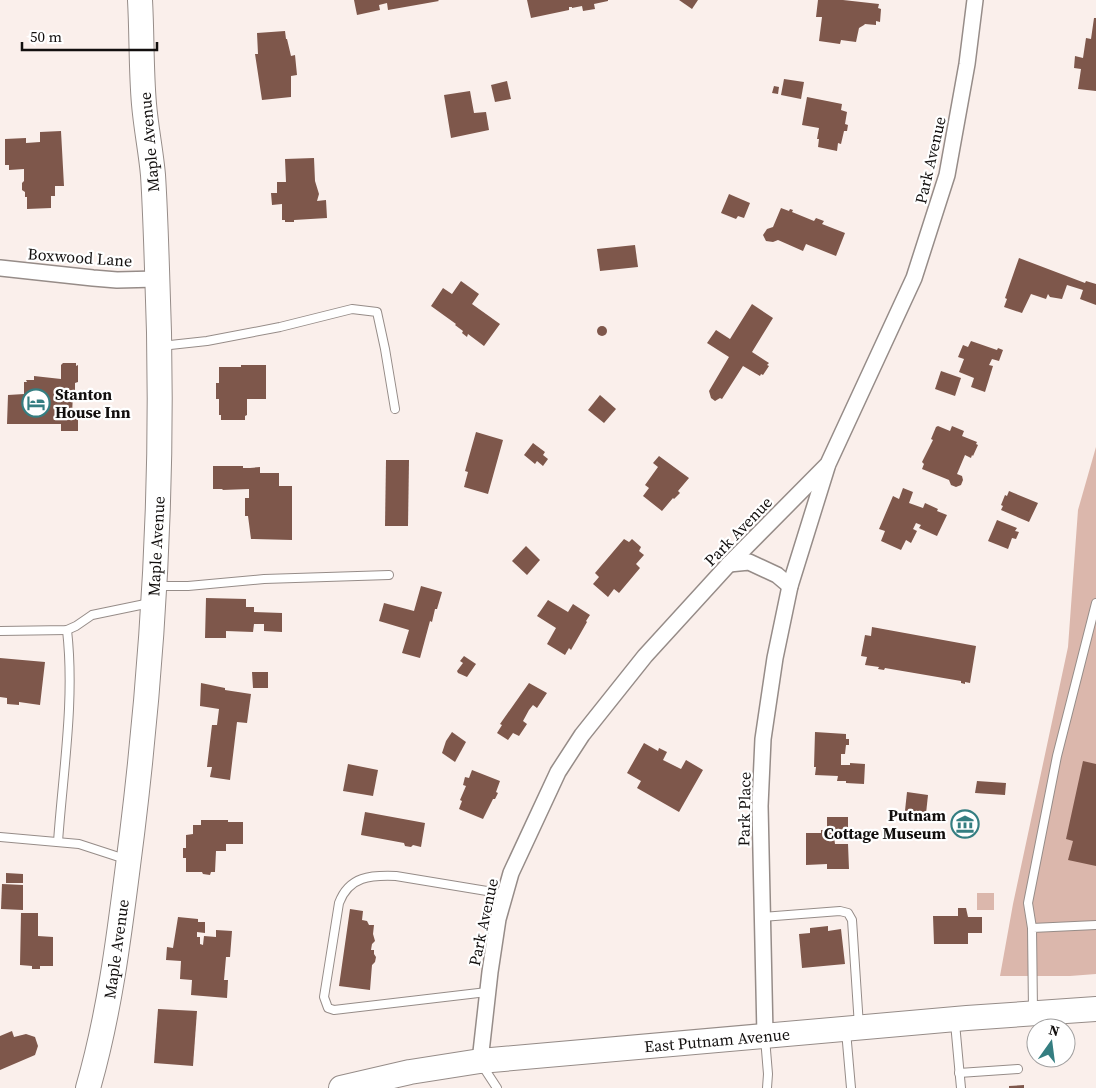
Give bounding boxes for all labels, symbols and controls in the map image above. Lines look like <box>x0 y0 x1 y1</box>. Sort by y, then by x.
scale bar <box>22 20 158 52</box>
text: 50 m <box>30 26 62 47</box>
street label: Maple Avenue <box>134 91 164 193</box>
street label: Park Avenue <box>909 114 951 206</box>
street label: Boxwood Lane <box>27 242 133 272</box>
place label: Stanton House Inn <box>55 383 131 423</box>
hotel icon: Stanton House Inn <box>21 388 51 418</box>
street label: Park Avenue <box>699 491 777 571</box>
street label: Maple Avenue <box>142 495 170 597</box>
street label: Park Place <box>732 771 756 847</box>
place label: Putnam Cottage Museum <box>824 804 946 844</box>
museum icon: Putnam Cottage Museum <box>950 809 980 839</box>
street label: Park Avenue <box>463 876 503 968</box>
street label: Maple Avenue <box>98 898 134 1000</box>
north arrow <box>1026 1018 1076 1068</box>
text: N <box>1047 1019 1062 1041</box>
street label: East Putnam Avenue <box>643 1023 791 1057</box>

